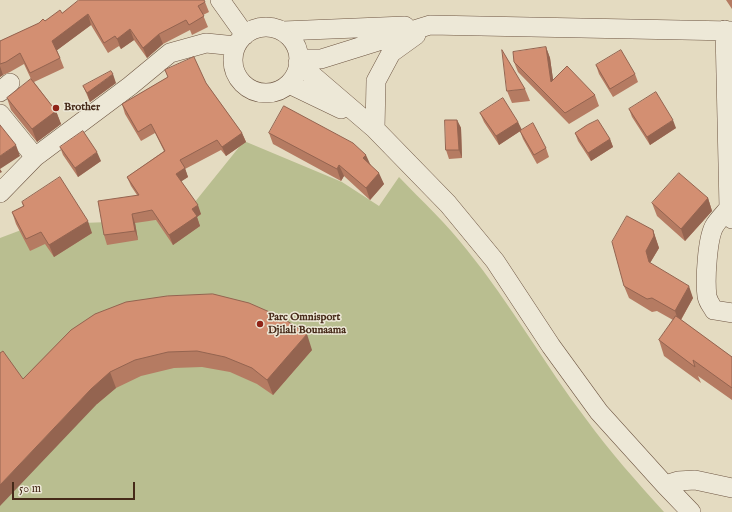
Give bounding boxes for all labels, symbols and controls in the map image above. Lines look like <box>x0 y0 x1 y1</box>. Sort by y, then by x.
place label: Brother <box>64 101 100 115</box>
marker: Brother <box>51 103 61 113</box>
place label: Parc Omnisport Djilali Bounaama <box>268 311 346 337</box>
marker: Parc Omnisport Djilali Bounaama <box>255 319 265 329</box>
scale bar <box>14 474 137 500</box>
text: 50 m <box>19 481 41 496</box>

